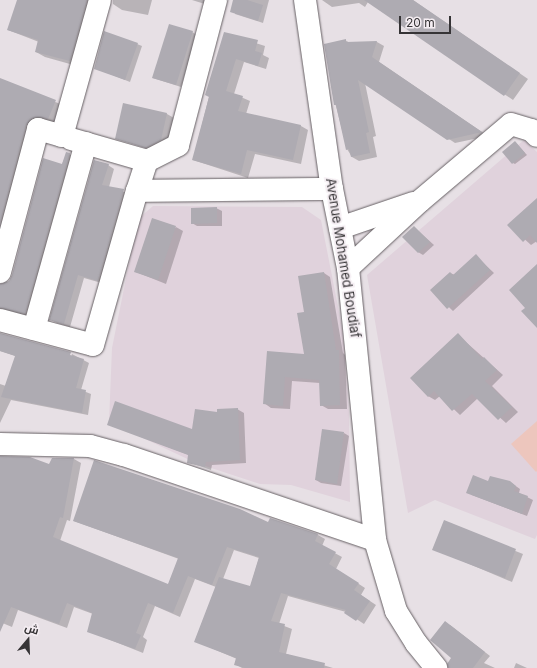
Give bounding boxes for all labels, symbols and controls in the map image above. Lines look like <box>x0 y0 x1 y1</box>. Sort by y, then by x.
scale bar <box>401 8 453 34</box>
text: 20 m <box>406 15 435 30</box>
street label: Avenue Mohamed Boudiaf <box>323 177 363 339</box>
north arrow <box>8 620 48 660</box>
text: ش <box>23 620 41 638</box>

